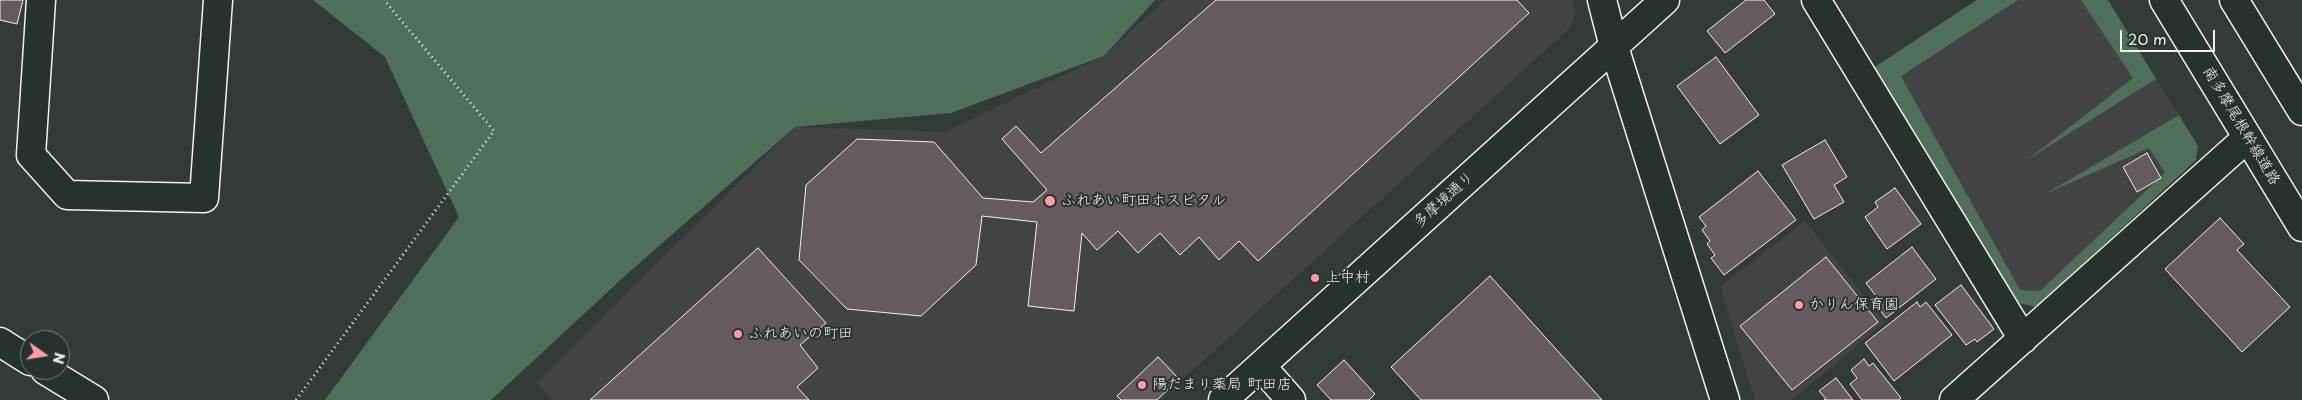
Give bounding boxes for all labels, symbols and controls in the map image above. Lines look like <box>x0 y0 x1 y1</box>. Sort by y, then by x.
scale bar <box>2122 20 2217 52</box>
text: 20 m <box>2128 27 2167 50</box>
street label: 南多摩尾根幹線道路 <box>2199 64 2283 188</box>
street label: 多摩境通り <box>1410 168 1478 232</box>
place label: ふれあい町田ホスピタル <box>1061 192 1226 210</box>
marker: ふれあい町田ホスピタル <box>1043 194 1057 208</box>
place label: 上中村 <box>1325 269 1370 287</box>
marker: 上中村 <box>1309 272 1321 284</box>
place label: かりん保育園 <box>1809 296 1899 314</box>
marker: かりん保育園 <box>1793 299 1805 311</box>
place label: ふれあいの町田 <box>748 325 853 343</box>
marker: ふれあいの町田 <box>732 328 744 340</box>
north arrow <box>20 330 70 380</box>
text: N <box>48 350 71 366</box>
place label: 陽だまり薬局 町田店 <box>1152 376 1292 394</box>
marker: 陽だまり薬局 町田店 <box>1136 379 1148 391</box>

